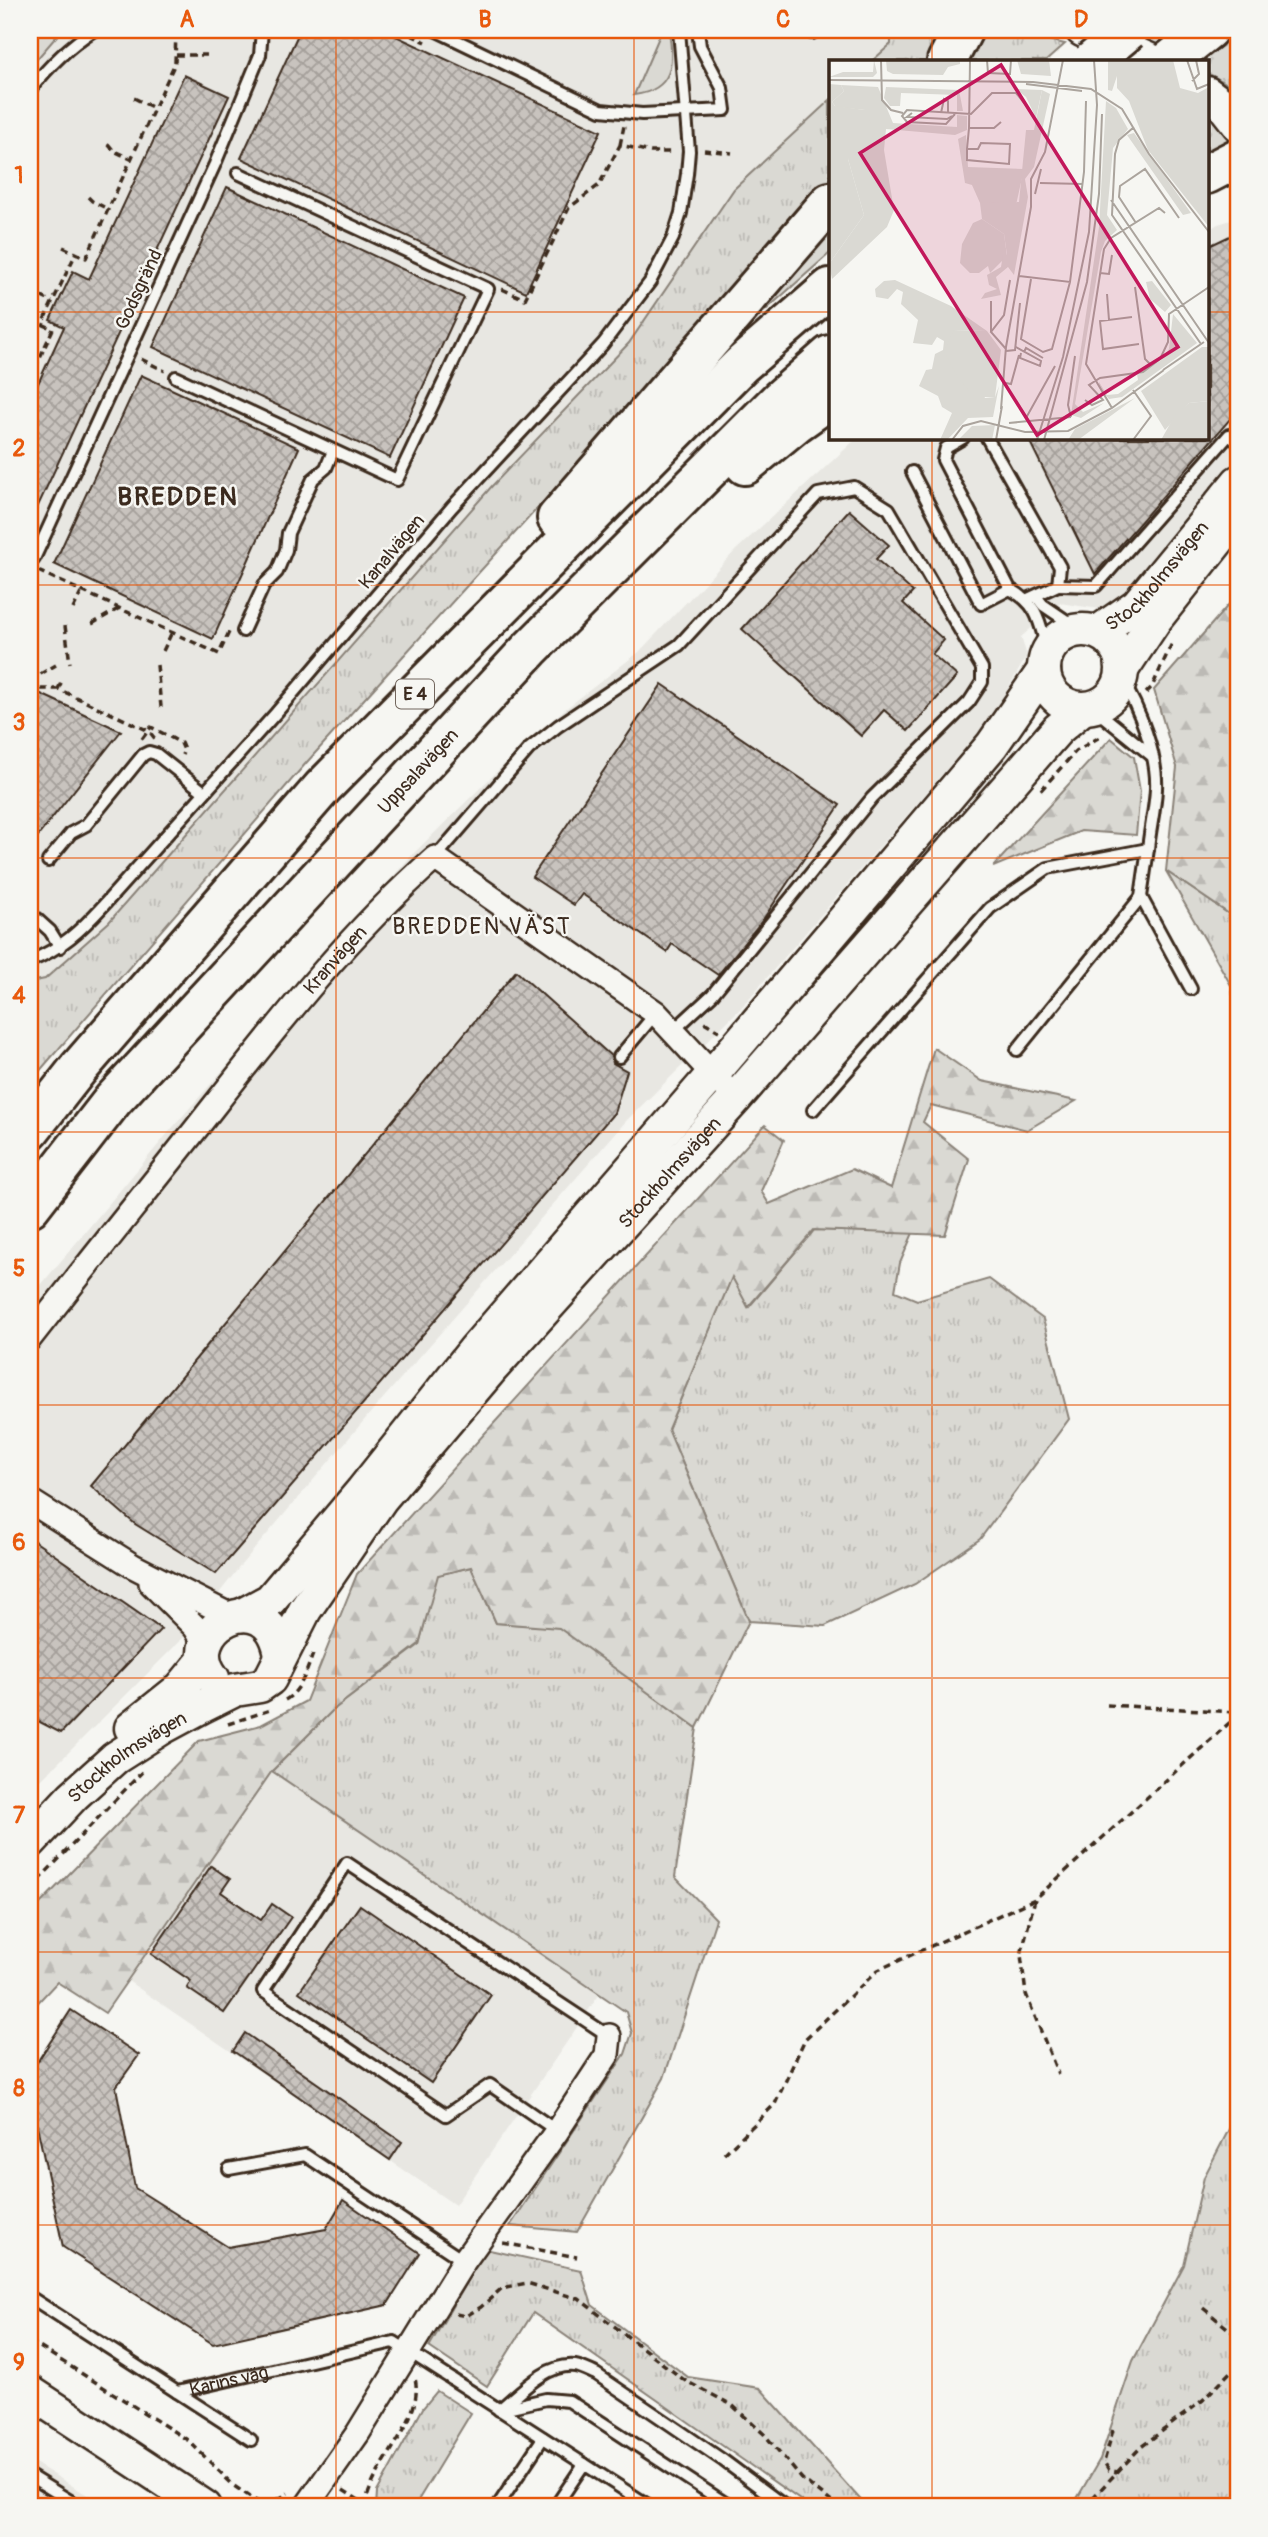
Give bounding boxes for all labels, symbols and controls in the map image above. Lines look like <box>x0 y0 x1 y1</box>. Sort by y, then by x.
text: A <box>180 5 195 34</box>
text: B <box>478 5 492 34</box>
text: C <box>776 5 790 34</box>
text: D <box>1074 5 1088 34</box>
inset map <box>829 60 1208 439</box>
text: 1 <box>15 161 24 190</box>
street label: Godsgränd <box>110 245 168 334</box>
text: 2 <box>13 434 26 463</box>
district label: BREDDEN <box>117 481 239 513</box>
street label: Kanalvägen <box>353 509 430 594</box>
street label: Stockholmsvägen <box>1101 516 1214 636</box>
road number: E 4 <box>396 680 434 708</box>
text: 3 <box>13 708 25 737</box>
street label: Uppsalavägen <box>373 723 464 819</box>
district label: BREDDEN VÄST <box>392 912 572 941</box>
street label: Kranvägen <box>298 921 372 999</box>
text: 4 <box>12 981 26 1010</box>
street label: Stockholmsvägen <box>613 1112 726 1233</box>
text: 5 <box>13 1254 25 1283</box>
text: 6 <box>12 1528 26 1557</box>
street label: Stockholmsvägen <box>63 1706 191 1808</box>
text: 7 <box>13 1801 26 1830</box>
text: 8 <box>13 2074 25 2103</box>
text: 9 <box>13 2348 25 2377</box>
street label: Karins väg <box>187 2360 271 2402</box>

